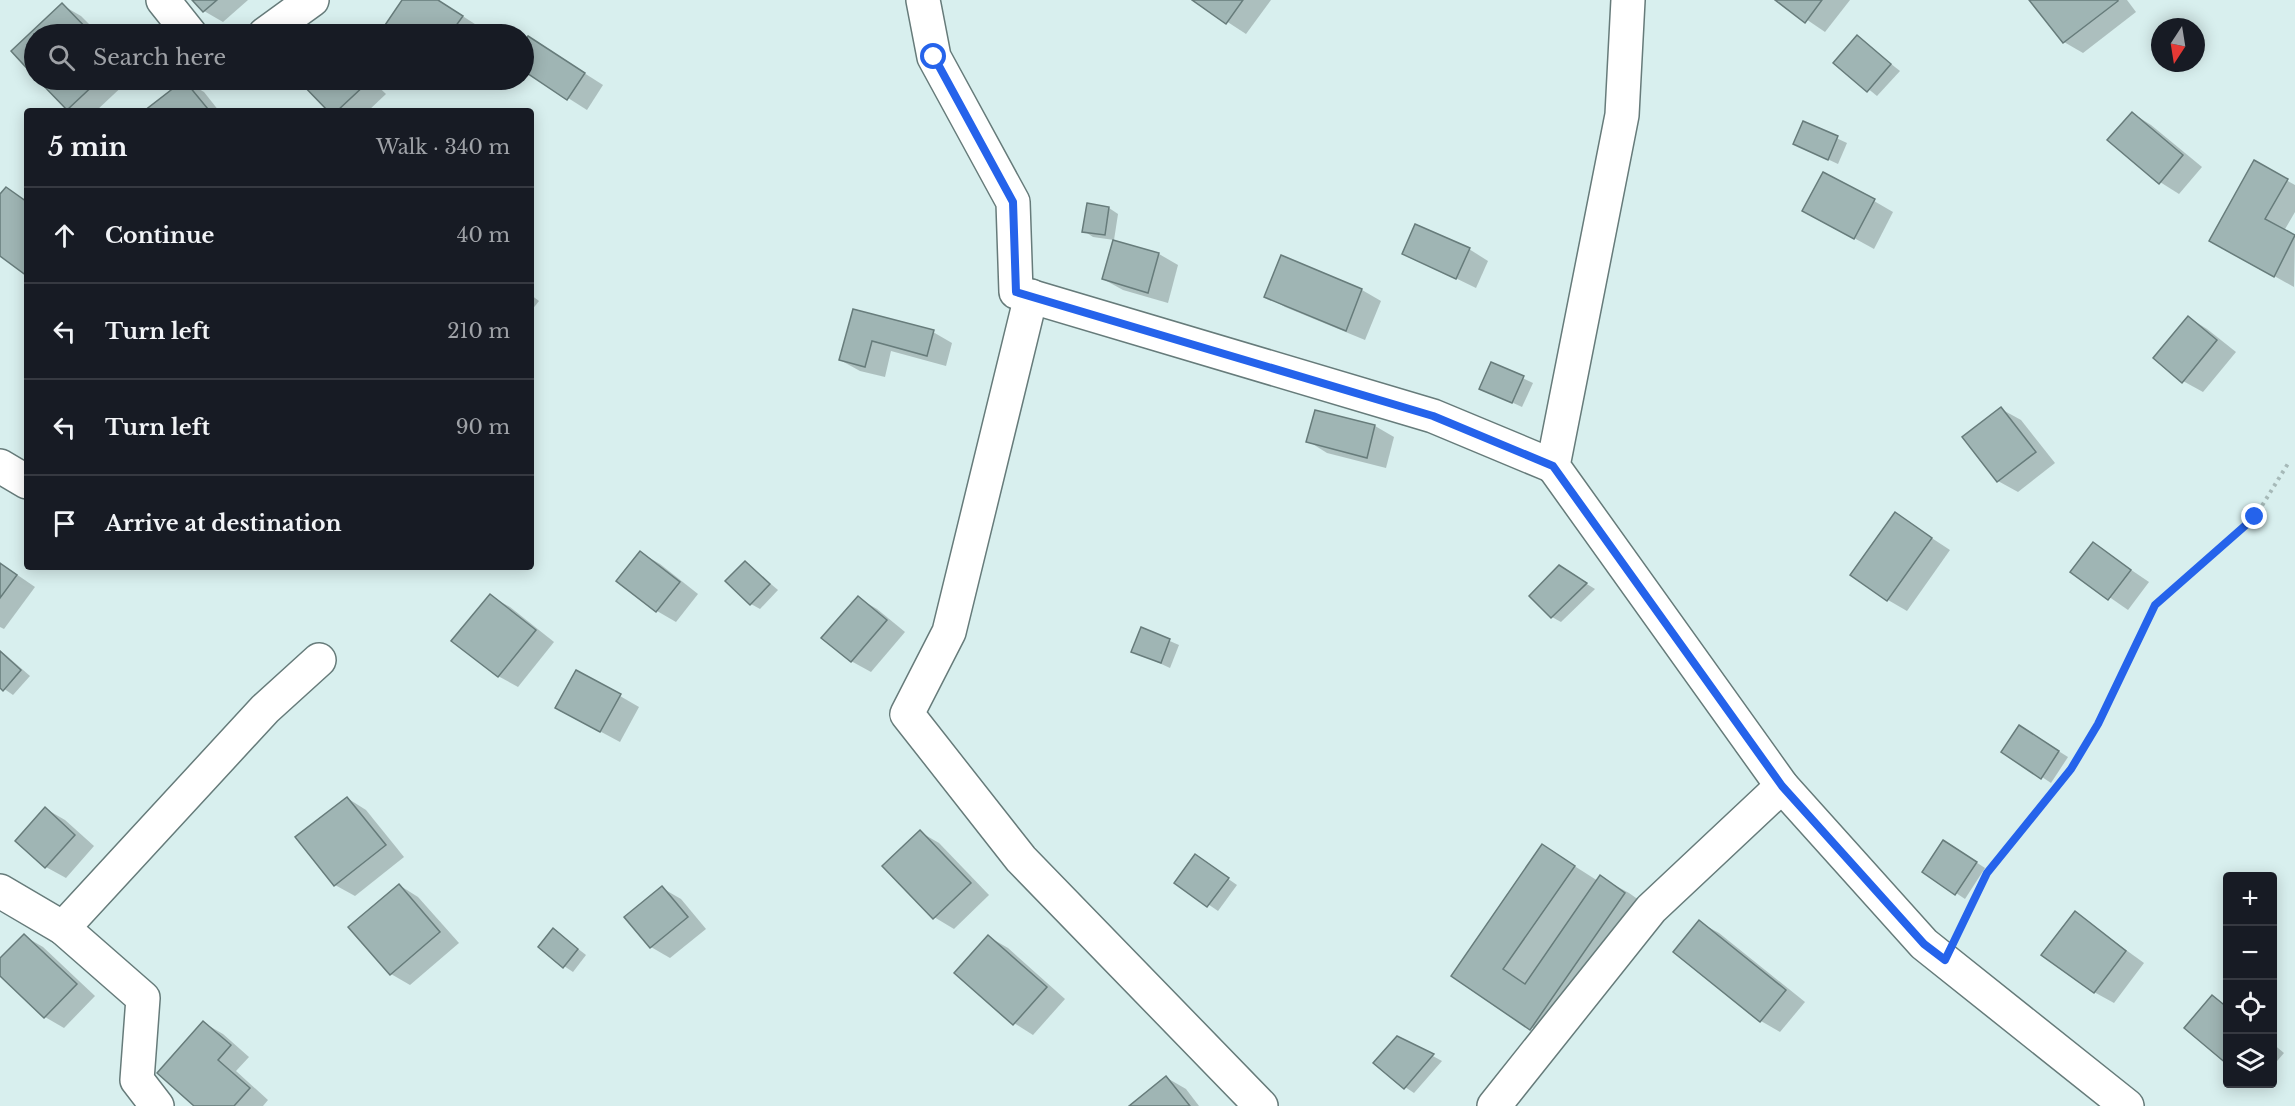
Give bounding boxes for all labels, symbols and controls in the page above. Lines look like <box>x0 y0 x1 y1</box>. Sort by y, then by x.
north arrow <box>2151 18 2205 72</box>
search box <box>24 24 534 90</box>
icon: search <box>45 41 78 74</box>
route start <box>920 43 946 69</box>
text: Search here <box>93 44 226 71</box>
text: 5 min <box>48 131 127 163</box>
text: Walk · 340 m <box>376 135 510 159</box>
icon: ahead <box>48 219 81 252</box>
text: Continue <box>105 222 214 249</box>
text: 40 m <box>457 223 510 247</box>
icon: left <box>48 315 81 348</box>
text: Turn left <box>105 318 210 345</box>
text: 210 m <box>447 319 510 343</box>
icon: left <box>48 411 81 444</box>
text: Turn left <box>105 414 210 441</box>
text: 90 m <box>456 415 510 439</box>
route end <box>2241 503 2267 529</box>
icon: arrive <box>48 507 81 540</box>
text: Arrive at destination <box>105 510 342 537</box>
map controls <box>2223 872 2277 1088</box>
button: + <box>2223 872 2277 926</box>
button: − <box>2223 926 2277 980</box>
button: locate <box>2223 980 2277 1034</box>
button: layers <box>2223 1034 2277 1088</box>

